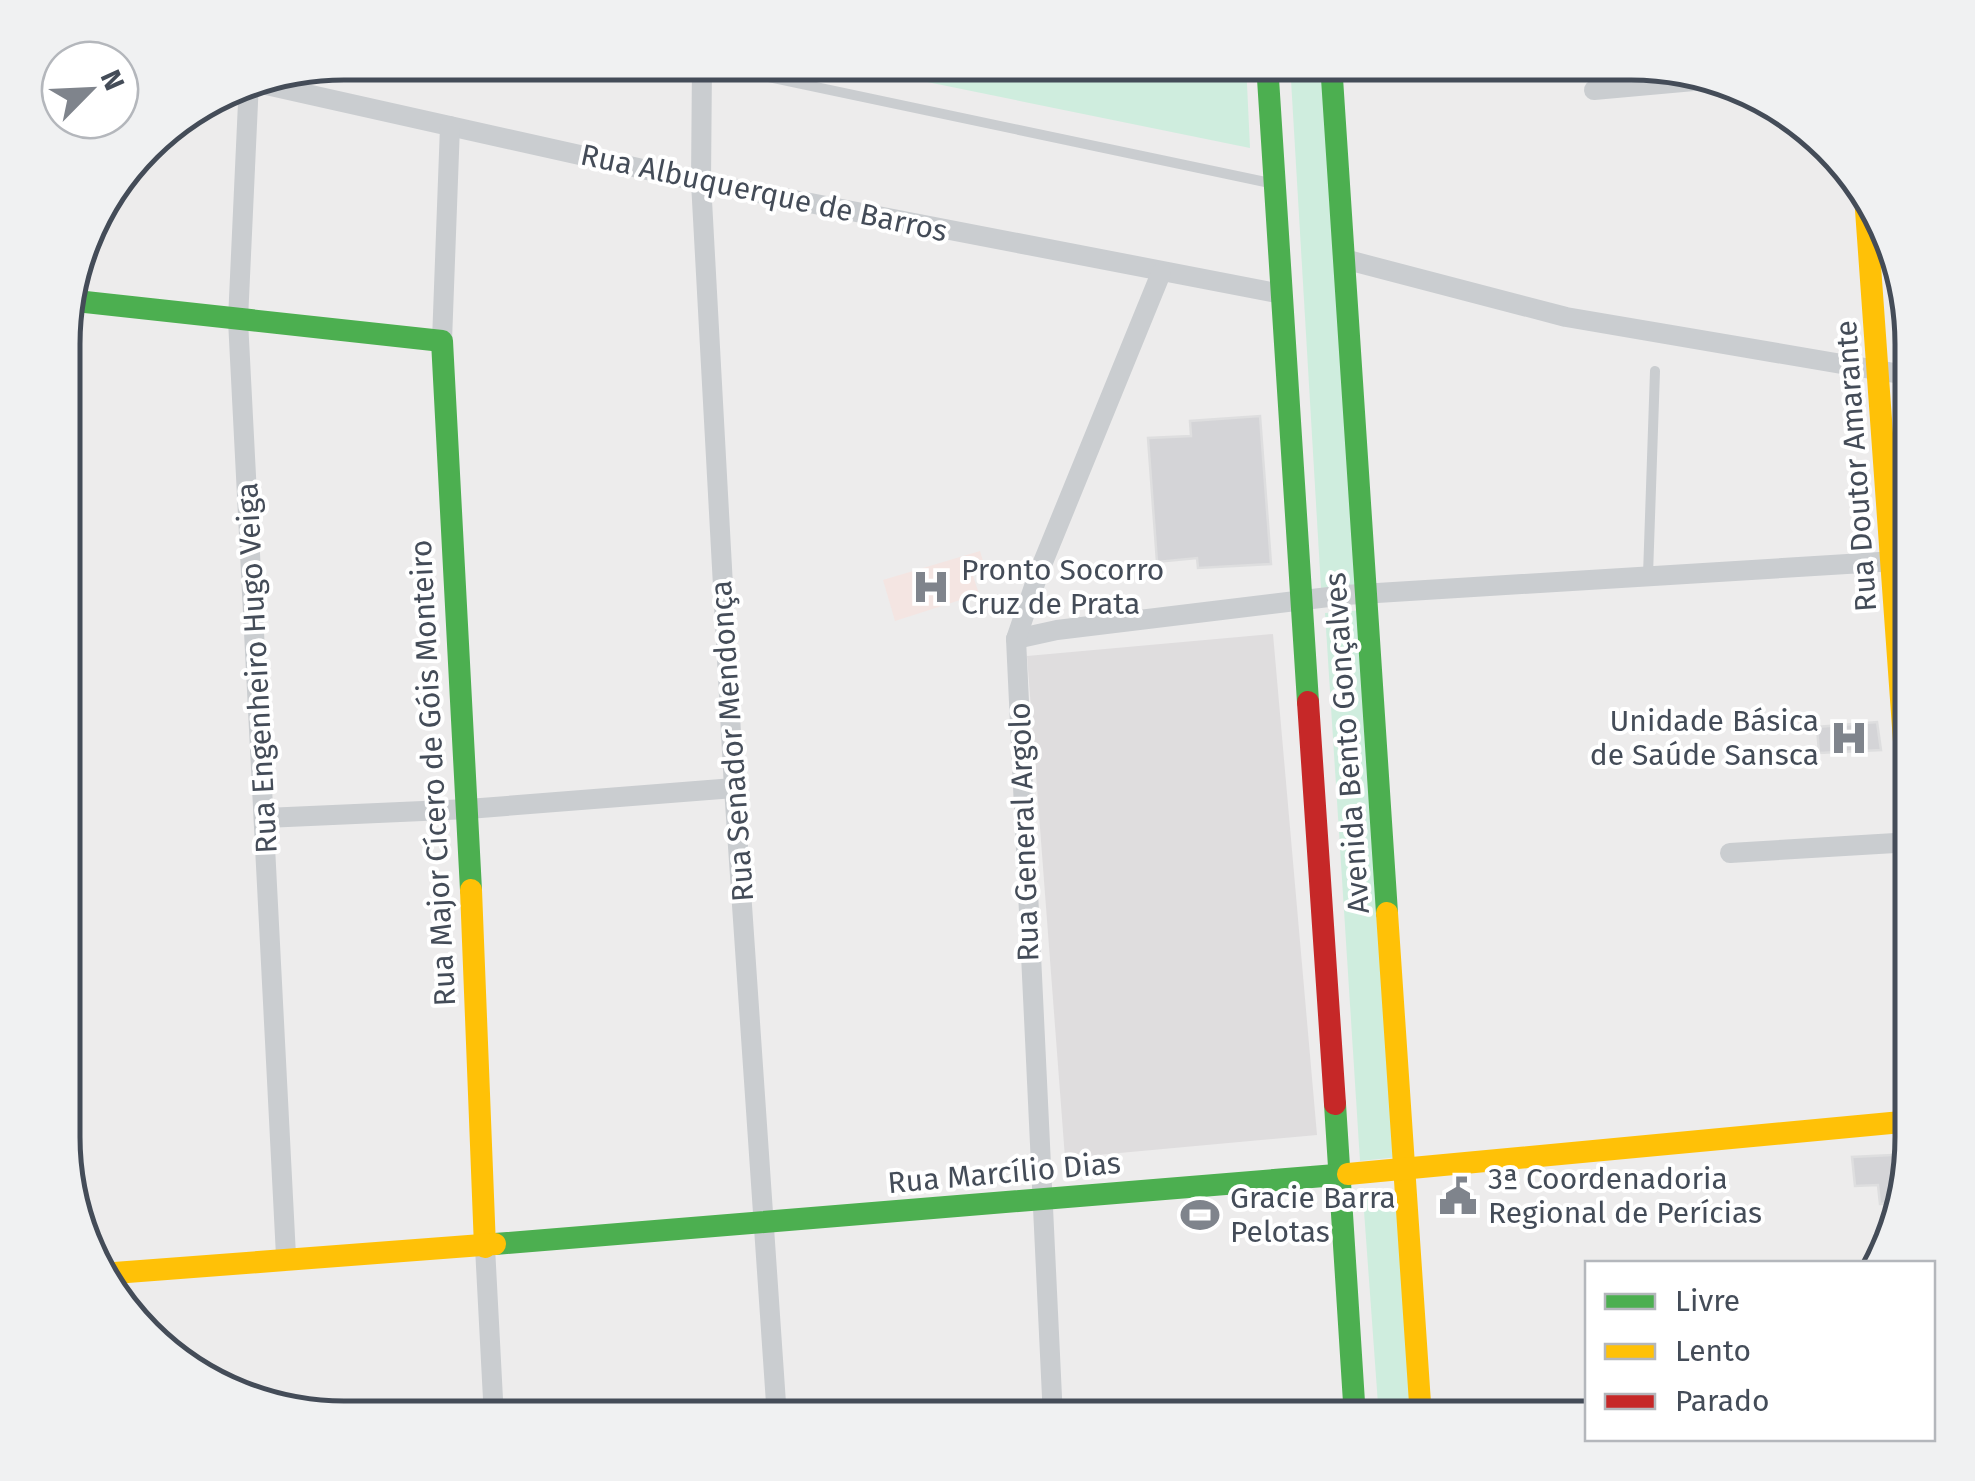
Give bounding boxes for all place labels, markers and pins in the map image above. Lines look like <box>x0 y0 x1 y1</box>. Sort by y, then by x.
place label: Pronto Socorro Cruz de Prata <box>961 552 1164 622</box>
hospital icon: Pronto Socorro Cruz de Prata <box>910 566 952 608</box>
place label: Unidade Básica de Saúde Sansca <box>1590 703 1819 773</box>
hospital icon: Unidade Básica de Saúde Sansca <box>1828 717 1870 759</box>
place label: 3ª Coordenadoria Regional de Perícias <box>1488 1161 1762 1231</box>
public building icon: 3ª Coordenadoria Regional de Perícias <box>1437 1175 1479 1217</box>
place label: Gracie Barra Pelotas <box>1230 1180 1396 1250</box>
sports icon: Gracie Barra Pelotas <box>1179 1194 1221 1236</box>

